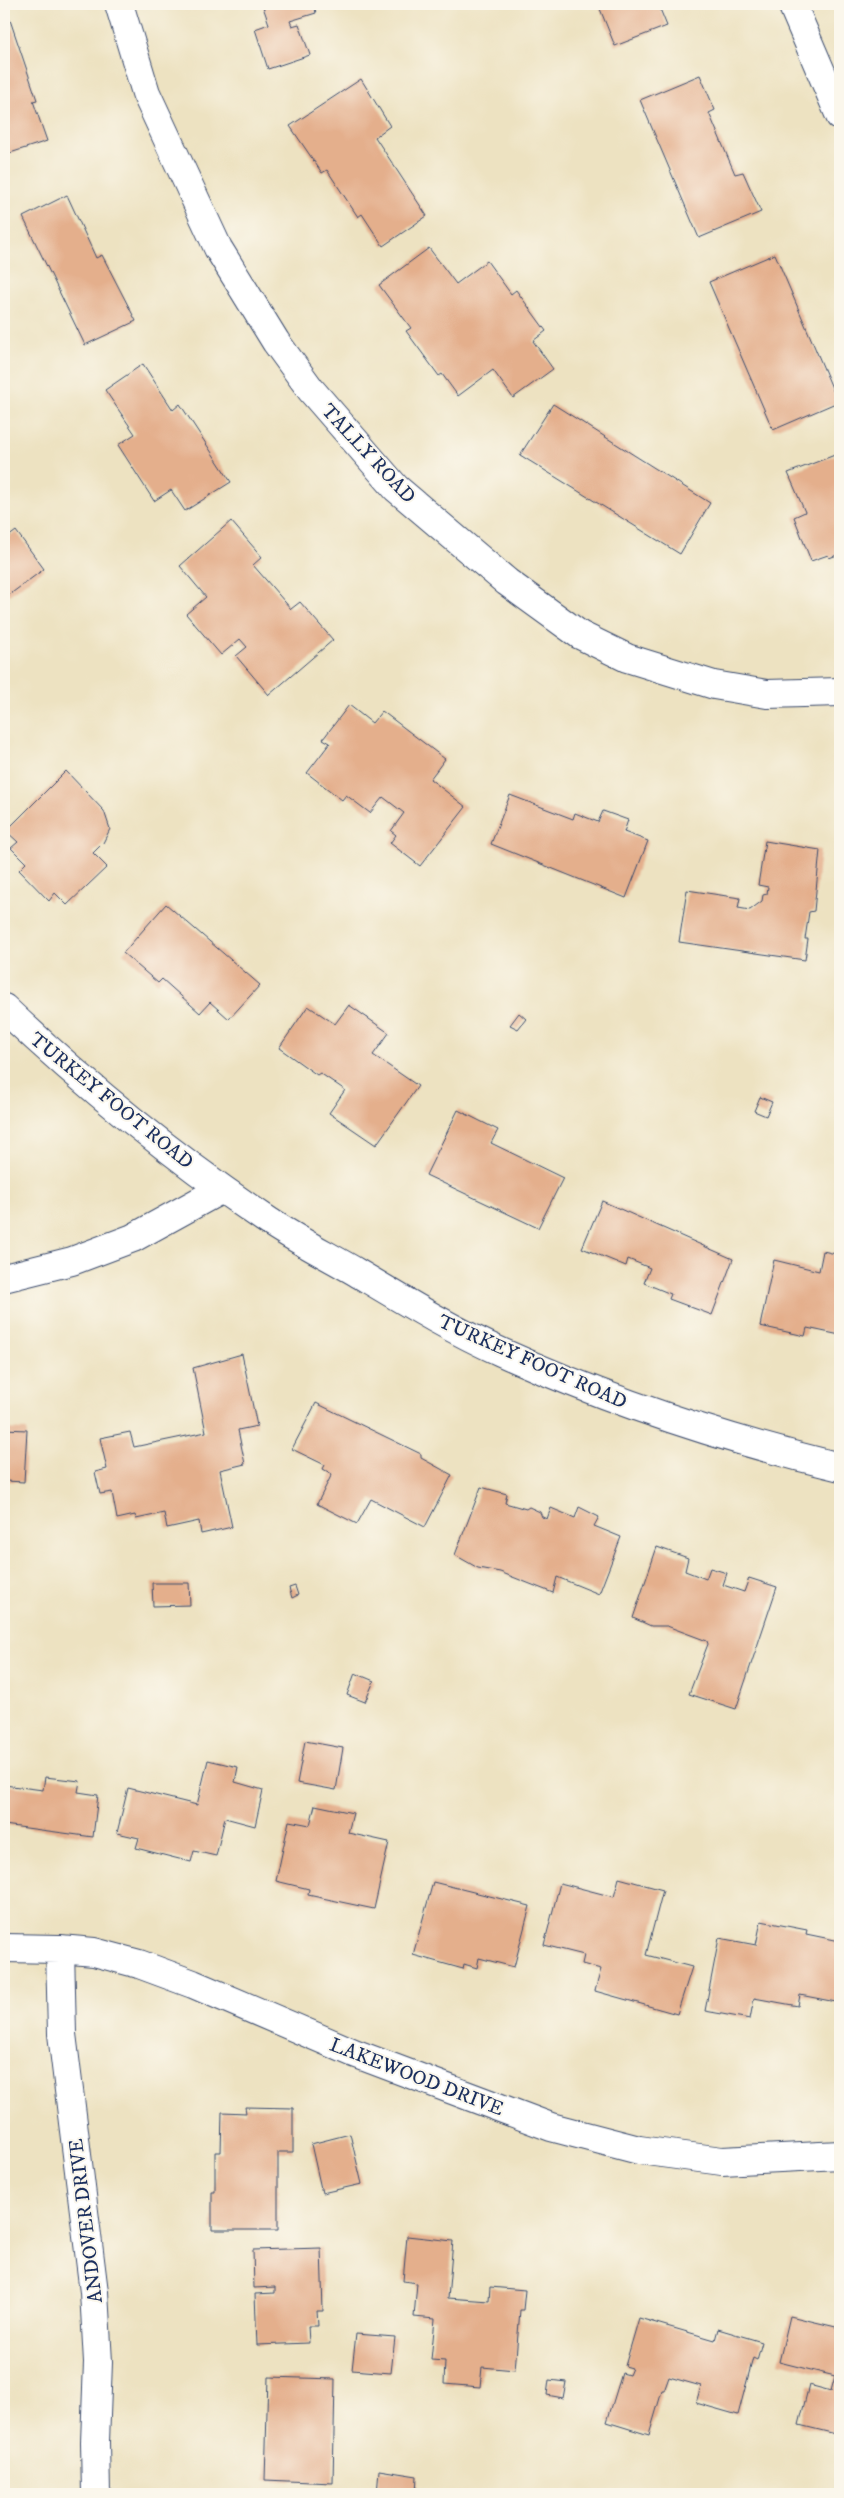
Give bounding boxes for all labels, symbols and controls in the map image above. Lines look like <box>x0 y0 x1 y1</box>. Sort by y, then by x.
street label: TALLY ROAD <box>315 399 421 509</box>
street label: TURKEY FOOT ROAD <box>24 1027 198 1175</box>
street label: TURKEY FOOT ROAD <box>434 1309 631 1415</box>
street label: LAKEWOOD DRIVE <box>326 2033 507 2122</box>
street label: ANDOVER DRIVE <box>64 2137 109 2304</box>

